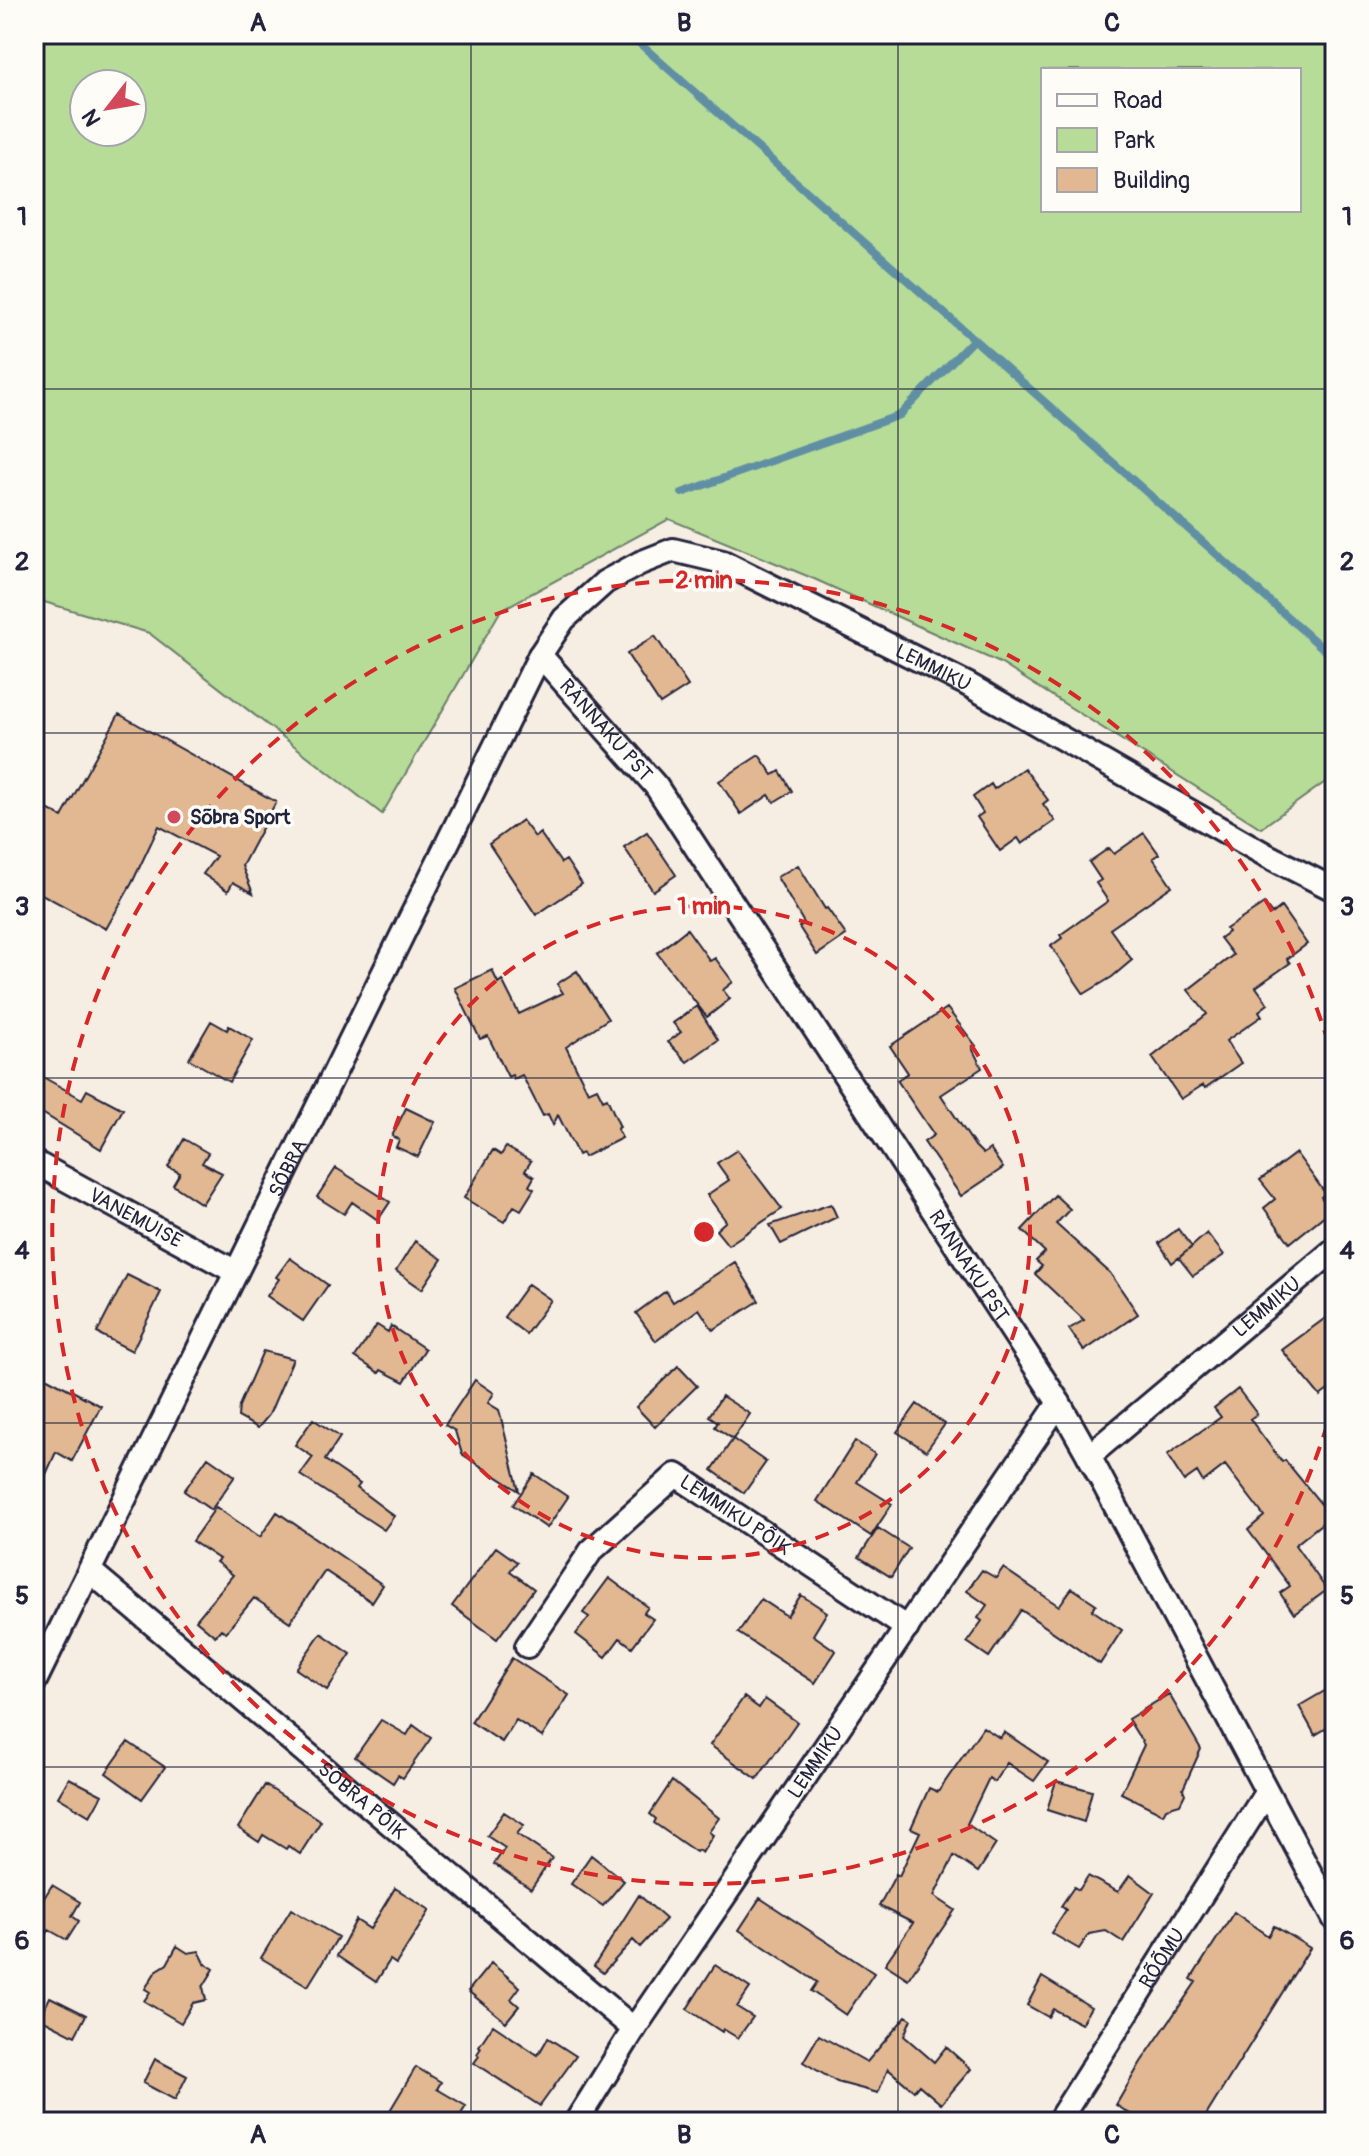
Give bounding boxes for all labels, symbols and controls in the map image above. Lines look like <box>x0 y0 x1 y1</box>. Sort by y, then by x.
text: A <box>250 7 267 39</box>
text: B <box>677 7 691 39</box>
text: C <box>1104 7 1120 39</box>
north arrow <box>68 68 148 148</box>
legend <box>1041 68 1301 212</box>
text: Road <box>1113 86 1163 115</box>
text: N <box>76 104 108 131</box>
text: Park <box>1113 126 1155 155</box>
text: Building <box>1113 166 1190 195</box>
text: 1 <box>17 201 27 233</box>
text: 1 <box>1342 201 1352 233</box>
text: 2 <box>15 546 29 578</box>
text: 2 <box>1340 546 1354 578</box>
text: 2 min <box>675 566 733 595</box>
street label: LEMMIKU <box>891 638 975 697</box>
street label: RÄNNAKU PST <box>554 674 658 787</box>
place label: Sõbra Sport <box>190 805 291 830</box>
marker: Sõbra Sport <box>165 808 183 826</box>
text: 3 <box>15 891 29 923</box>
text: 3 <box>1340 891 1354 923</box>
text: 1 min <box>677 892 731 921</box>
street label: SÕBRA <box>263 1135 313 1201</box>
street label: VANEMUISE <box>85 1182 187 1253</box>
street label: RÄNNAKU PST <box>923 1205 1015 1327</box>
centre of rings <box>690 1218 718 1246</box>
text: 4 <box>14 1235 30 1267</box>
text: 4 <box>1339 1235 1355 1267</box>
street label: LEMMIKU <box>1228 1271 1306 1343</box>
street label: LEMMIKU PÕIK <box>675 1469 796 1561</box>
text: 5 <box>15 1580 29 1612</box>
text: 5 <box>1340 1580 1354 1612</box>
street label: LEMMIKU <box>782 1722 849 1803</box>
street label: SÕBRA PÕIK <box>313 1756 411 1845</box>
street label: RÕÕMU <box>1134 1924 1190 1993</box>
text: 6 <box>14 1925 30 1957</box>
text: 6 <box>1339 1925 1355 1957</box>
text: A <box>250 2119 267 2151</box>
text: B <box>677 2119 691 2151</box>
text: C <box>1104 2119 1120 2151</box>

